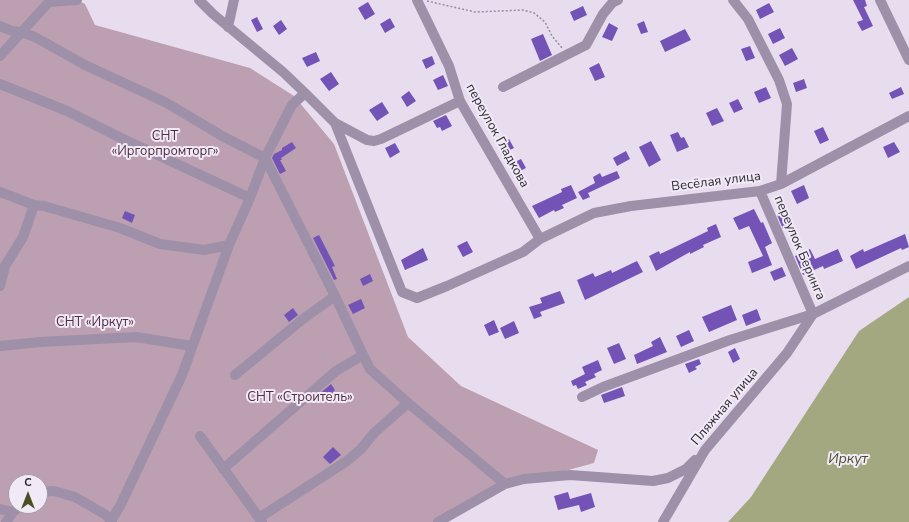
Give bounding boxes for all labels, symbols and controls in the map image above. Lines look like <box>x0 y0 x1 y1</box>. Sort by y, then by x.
street label: переулок Гладкова <box>462 81 532 191</box>
park label: СНТ «Иргорпромторг» <box>111 129 219 160</box>
street label: Весёлая улица <box>670 169 762 195</box>
street label: переулок Беринга <box>770 193 828 303</box>
park label: СНТ «Иркут» <box>56 315 134 331</box>
street label: Пляжная улица <box>688 365 762 449</box>
park label: СНТ «Строитель» <box>247 390 353 406</box>
water label: Иркут <box>828 452 868 468</box>
north arrow <box>8 474 48 514</box>
text: С <box>24 475 32 490</box>

